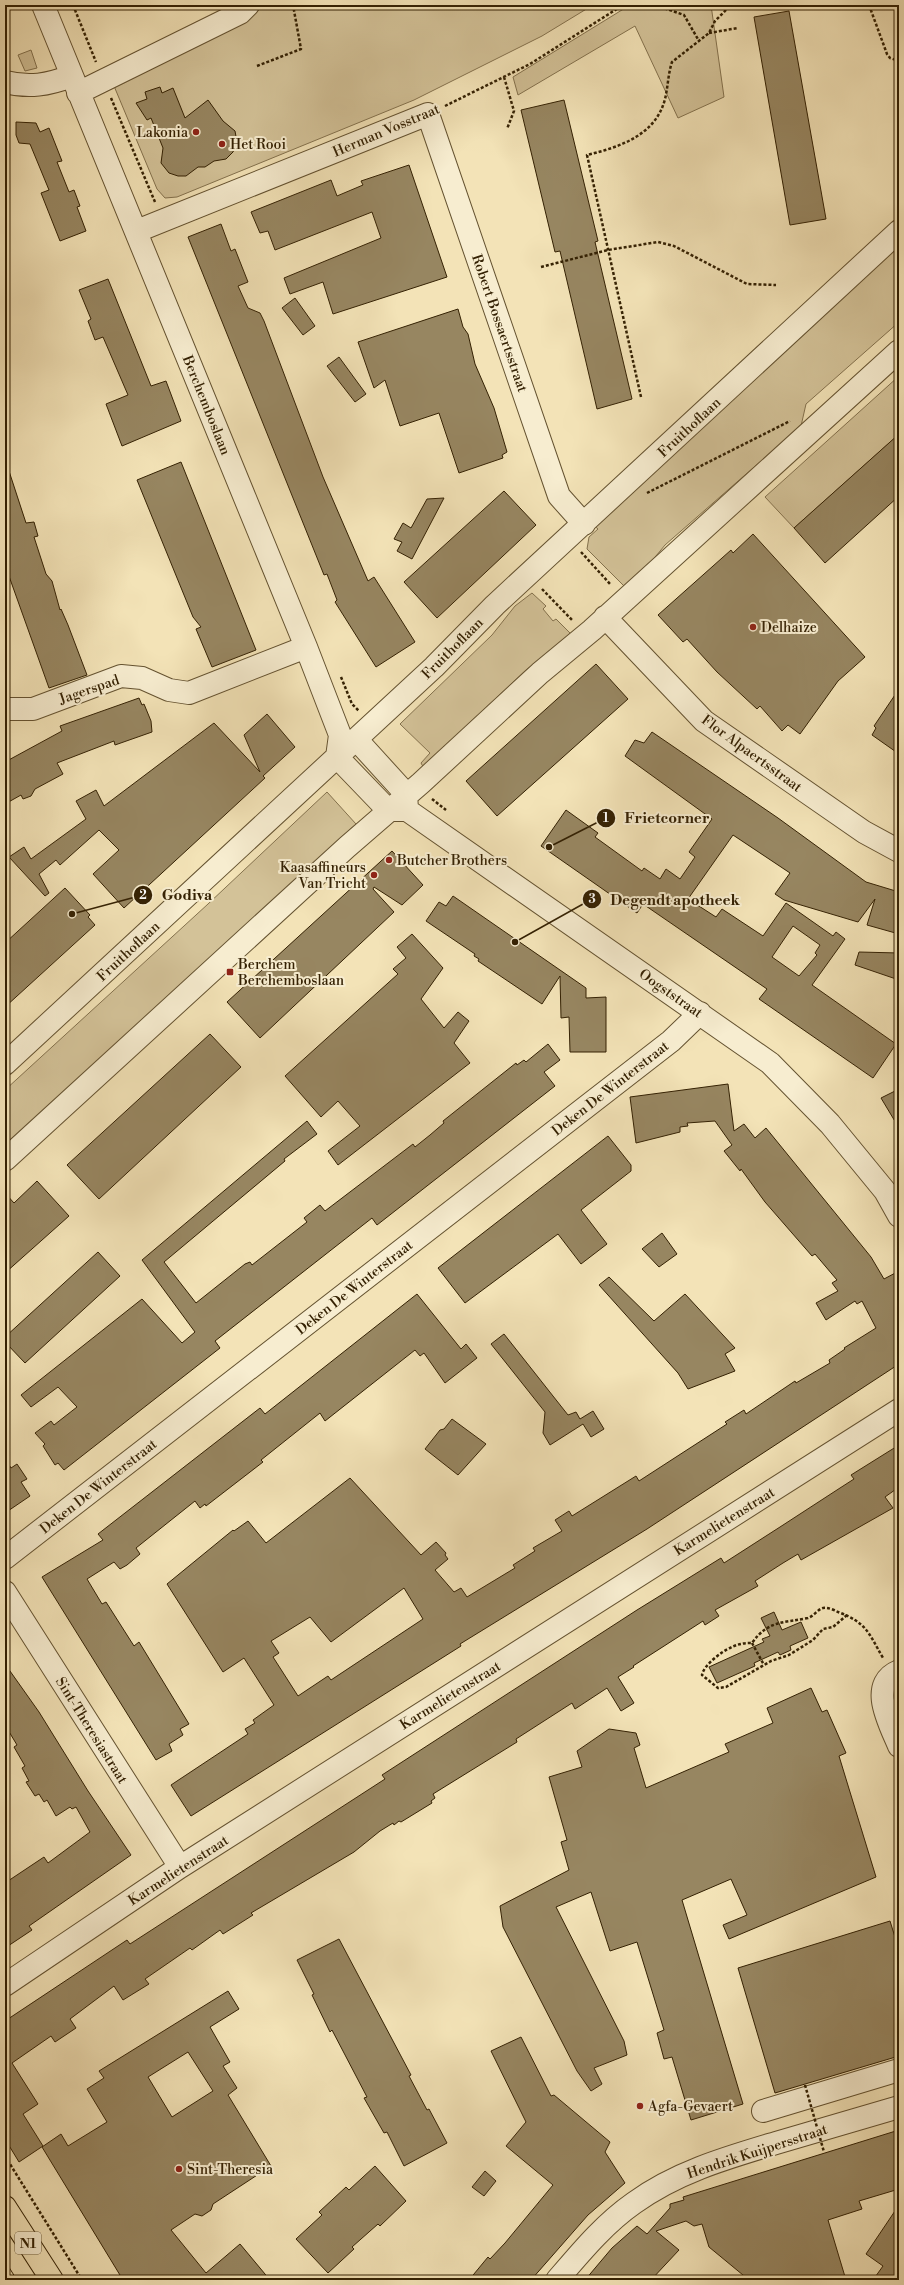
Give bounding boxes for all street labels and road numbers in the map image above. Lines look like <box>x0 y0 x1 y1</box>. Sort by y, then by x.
street label: Herman Vosstraat <box>330 100 443 162</box>
street label: Robert Bossaertsstraat <box>467 252 531 395</box>
street label: Berchemboslaan <box>177 352 235 459</box>
street label: Fruithoflaan <box>654 393 726 462</box>
street label: Fruithoflaan <box>418 614 488 683</box>
street label: Jagerspad <box>56 671 122 709</box>
street label: Flor Alpaertsstraat <box>698 711 805 796</box>
street label: Fruithoflaan <box>93 917 165 986</box>
street label: Oogststraat <box>635 965 706 1022</box>
street label: Deken De Winterstraat <box>548 1037 673 1140</box>
street label: Deken De Winterstraat <box>292 1236 417 1339</box>
street label: Deken De Winterstraat <box>36 1435 161 1538</box>
street label: Karmelietenstraat <box>671 1483 778 1560</box>
street label: Karmelietenstraat <box>397 1657 504 1734</box>
street label: Sint-Theresiastraat <box>51 1674 131 1787</box>
street label: Karmelietenstraat <box>125 1832 232 1910</box>
street label: Hendrik Kuijpersstraat <box>685 2121 830 2183</box>
road number: N1 <box>15 2232 41 2254</box>

